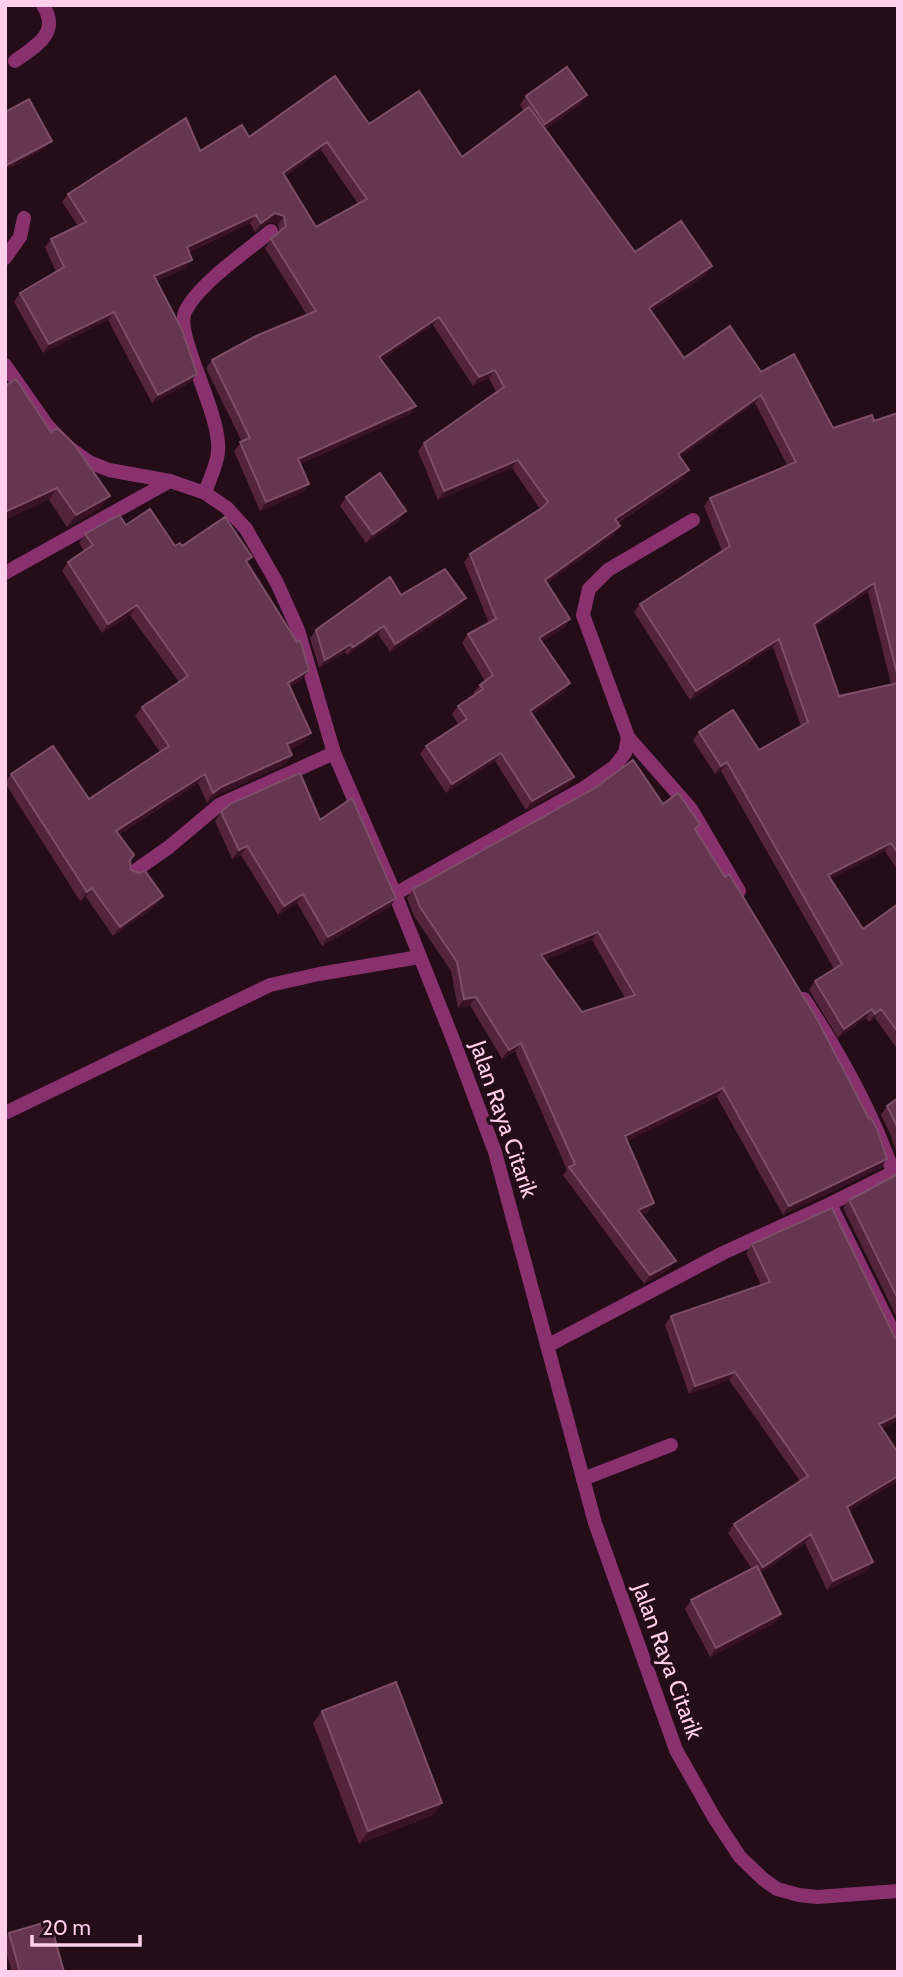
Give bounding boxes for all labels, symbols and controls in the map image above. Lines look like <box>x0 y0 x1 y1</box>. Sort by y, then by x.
street label: Jalan Raya Citarik <box>464 1036 544 1202</box>
street label: Jalan Raya Citarik <box>626 1578 709 1744</box>
scale bar <box>32 1904 140 1948</box>
text: 20 m <box>42 1915 91 1940</box>

